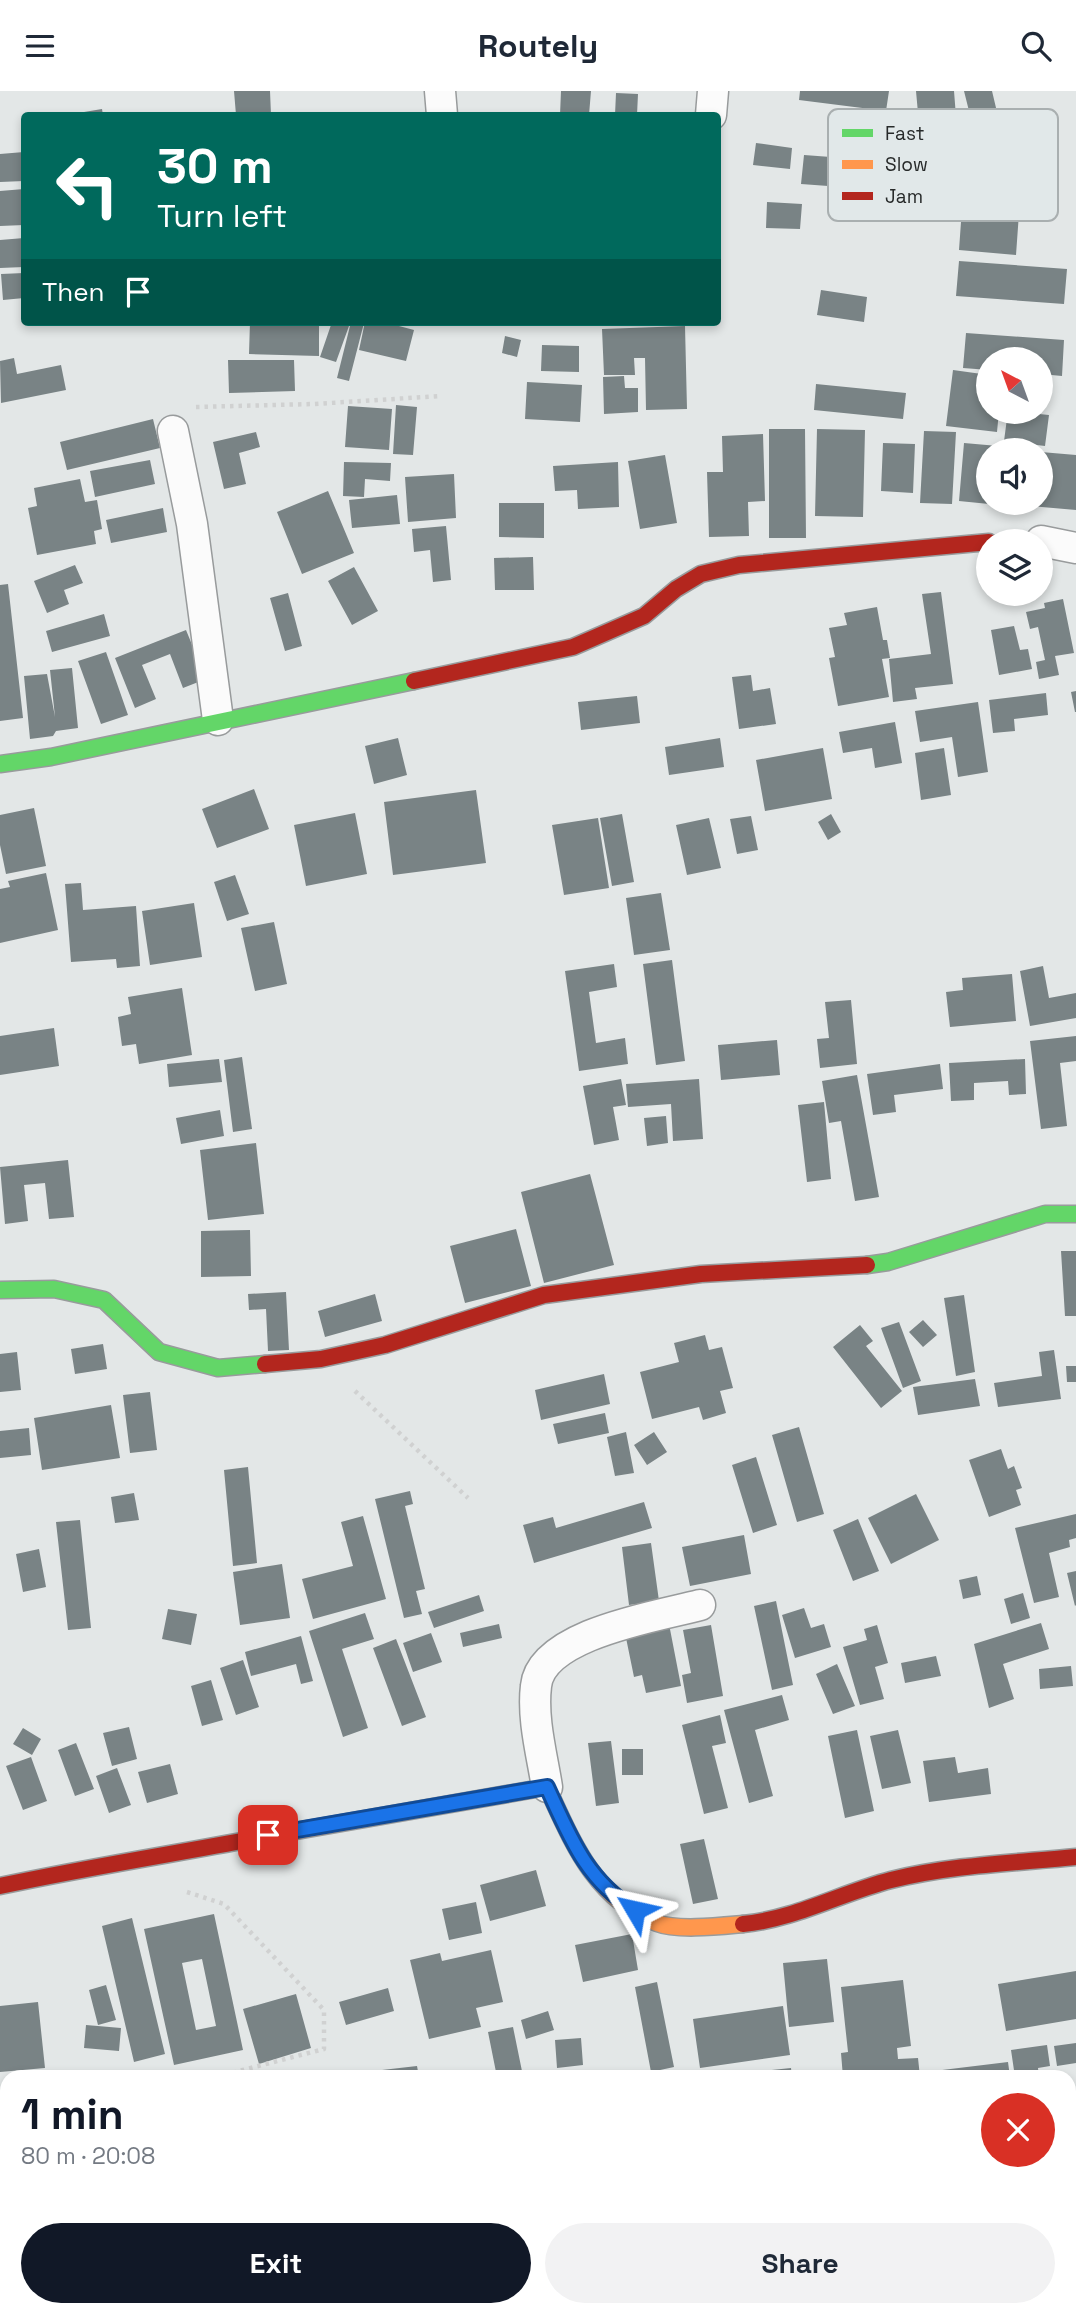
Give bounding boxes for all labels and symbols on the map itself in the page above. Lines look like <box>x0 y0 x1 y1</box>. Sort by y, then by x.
legend <box>828 109 1058 221</box>
text: Fast <box>885 121 925 146</box>
text: Slow <box>885 152 928 177</box>
text: Jam <box>885 184 923 209</box>
north arrow <box>976 347 1054 423</box>
pin <box>238 1805 298 1865</box>
position arrow <box>598 1873 672 1947</box>

